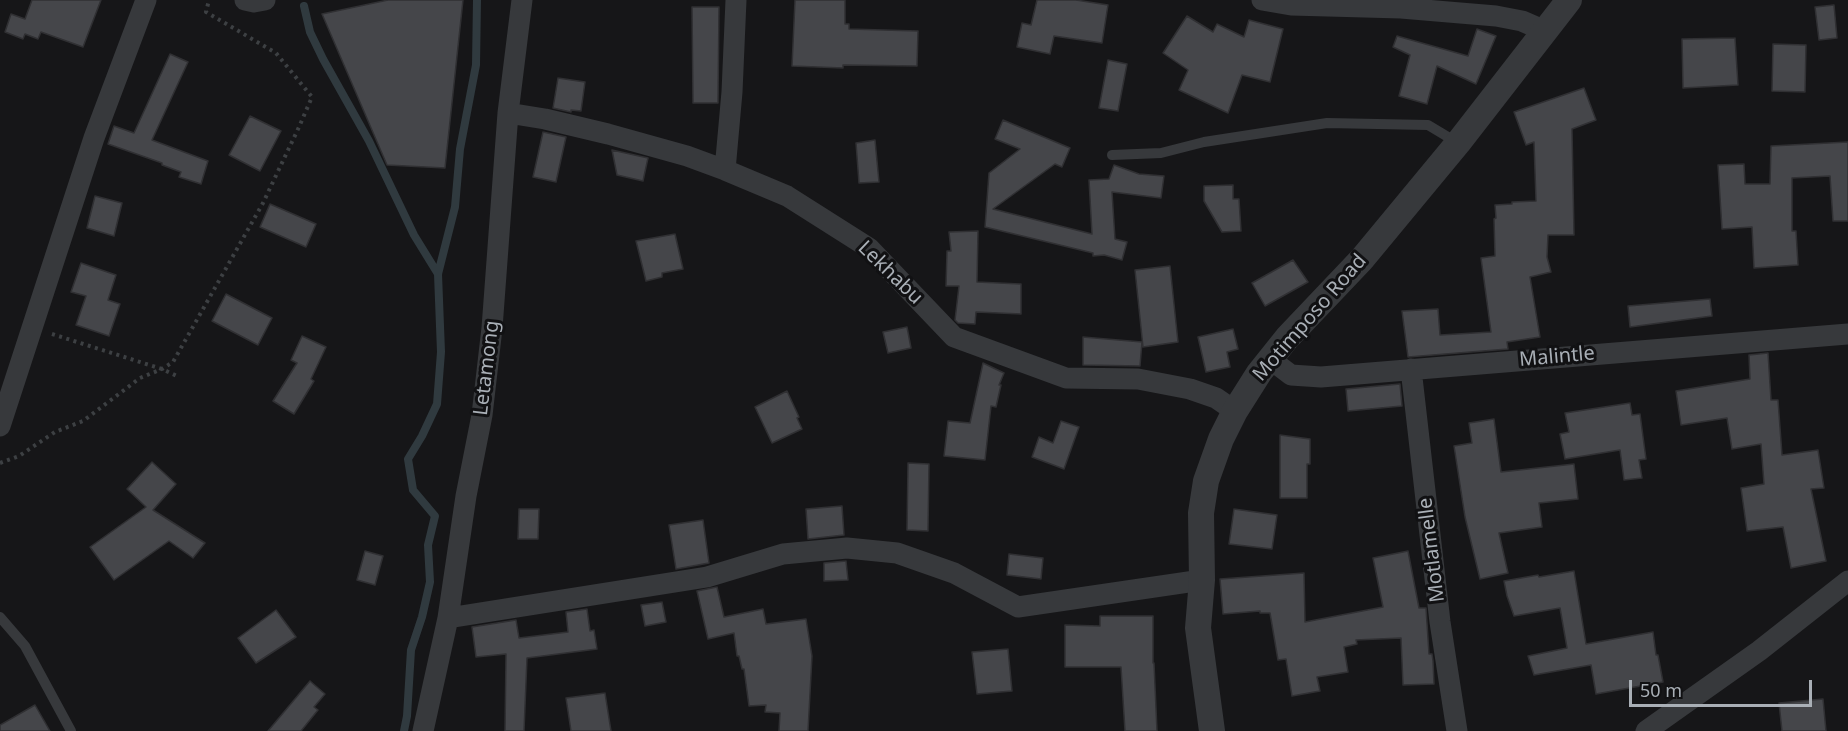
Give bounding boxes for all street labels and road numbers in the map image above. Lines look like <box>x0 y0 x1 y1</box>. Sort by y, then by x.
street label: Lekhabu <box>853 236 927 310</box>
street label: Motimposo Road <box>1248 250 1372 386</box>
street label: Letamong <box>469 319 505 417</box>
street label: Malintle <box>1518 342 1596 372</box>
street label: Motlamelle <box>1414 496 1450 604</box>

